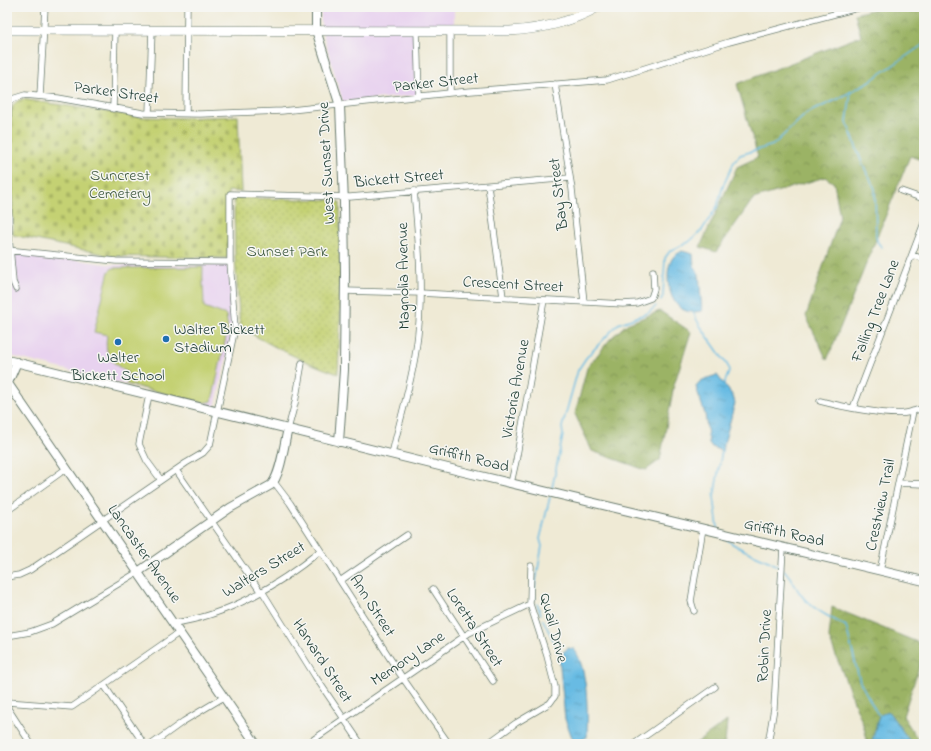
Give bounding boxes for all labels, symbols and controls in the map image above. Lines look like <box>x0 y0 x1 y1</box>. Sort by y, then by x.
street label: Parker Street <box>392 67 480 99</box>
street label: Parker Street <box>72 75 161 111</box>
street label: West Sunset Drive <box>312 100 342 225</box>
street label: Bay Street <box>543 156 575 232</box>
street label: Bickett Street <box>352 163 445 195</box>
park label: Suncrest Cemetery <box>89 164 151 206</box>
street label: Magnolia Avenue <box>391 221 417 330</box>
park label: Sunset Park <box>247 240 328 264</box>
street label: Falling Tree Lane <box>845 255 907 367</box>
street label: Crescent Street <box>462 270 565 300</box>
place label: Walter Bickett Stadium <box>174 318 266 360</box>
marker: Walter Bickett Stadium <box>161 334 171 344</box>
marker: Walter Bickett School <box>113 337 123 347</box>
street label: Victoria Avenue <box>495 337 537 441</box>
place label: Walter Bickett School <box>70 346 165 388</box>
street label: Griffith Road <box>426 436 512 480</box>
street label: Crestview Trail <box>860 456 903 553</box>
street label: Lancaster Avenue <box>101 500 187 609</box>
street label: Griffith Road <box>741 512 827 554</box>
street label: Walters Street <box>218 535 311 604</box>
street label: Ann Street <box>343 570 401 642</box>
street label: Loretta Street <box>439 584 509 673</box>
street label: Quail Drive <box>532 591 574 666</box>
street label: Robin Drive <box>751 608 779 683</box>
street label: Harvard Street <box>286 614 359 708</box>
street label: Memory Lane <box>366 625 451 693</box>

